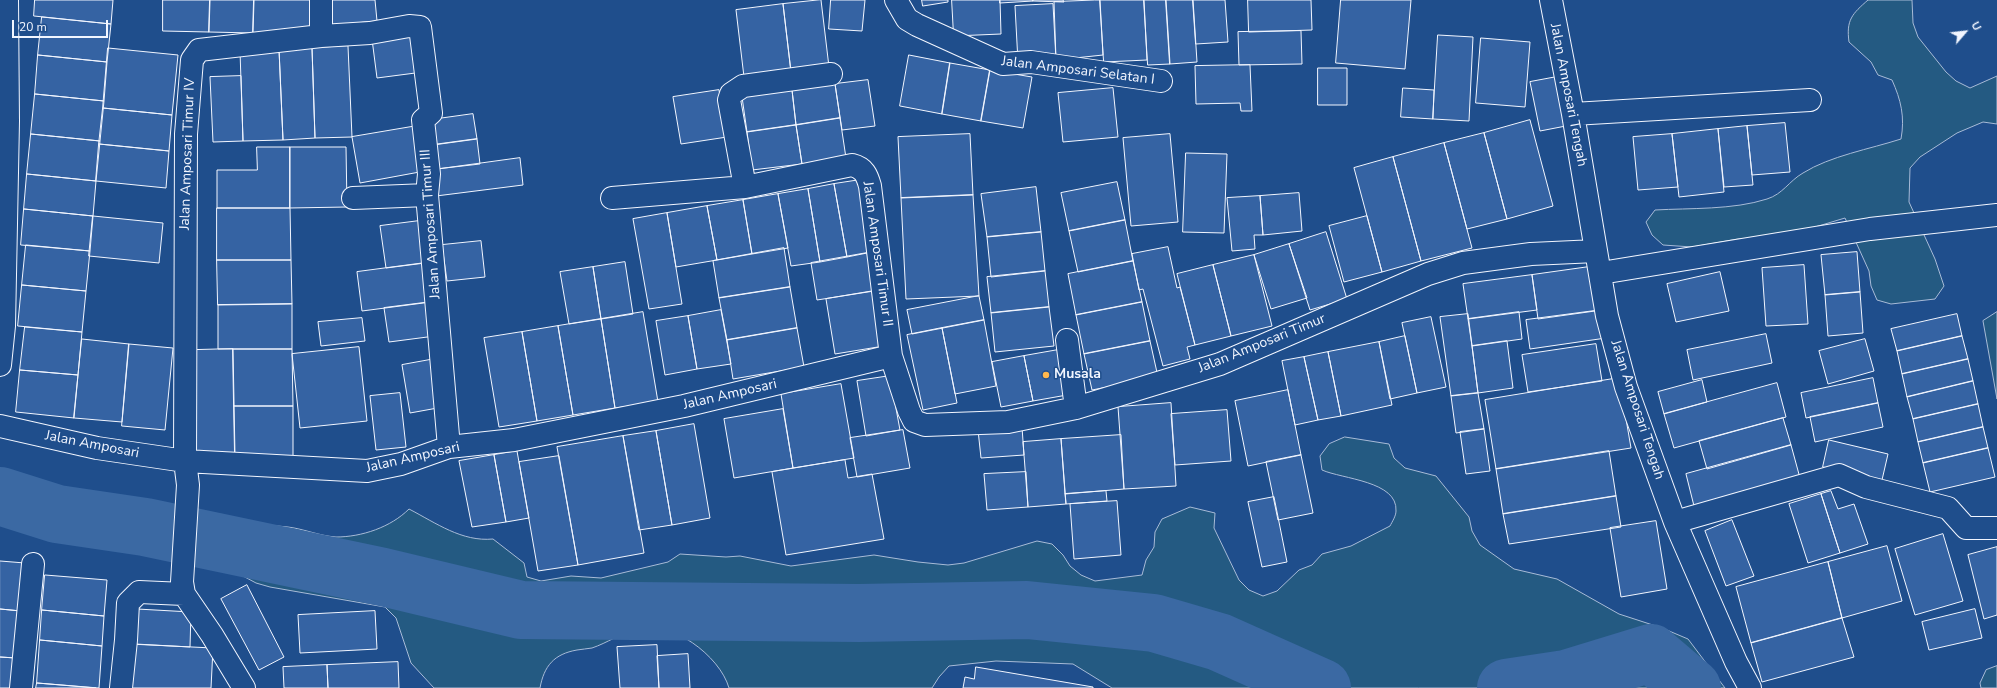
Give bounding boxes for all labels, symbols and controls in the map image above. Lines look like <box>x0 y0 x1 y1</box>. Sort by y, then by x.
scale bar <box>14 12 110 38</box>
north arrow <box>1945 12 1985 52</box>
text: 20 m <box>19 19 47 35</box>
text: U <box>1968 19 1985 33</box>
street label: Jalan Amposari Tengah <box>1546 22 1590 168</box>
street label: Jalan Amposari Selatan I <box>1000 53 1156 89</box>
street label: Jalan Amposari Timur IV <box>177 77 199 231</box>
street label: Jalan Amposari Timur III <box>417 149 445 299</box>
street label: Jalan Amposari Timur II <box>858 180 896 328</box>
street label: Jalan Amposari Timur <box>1196 311 1328 377</box>
street label: Jalan Amposari Tengah <box>1607 338 1667 482</box>
place label: Musala <box>1054 367 1101 383</box>
marker: Musala <box>1041 370 1051 380</box>
street label: Jalan Amposari <box>682 376 778 414</box>
street label: Jalan Amposari <box>43 428 141 462</box>
street label: Jalan Amposari <box>365 439 461 477</box>

